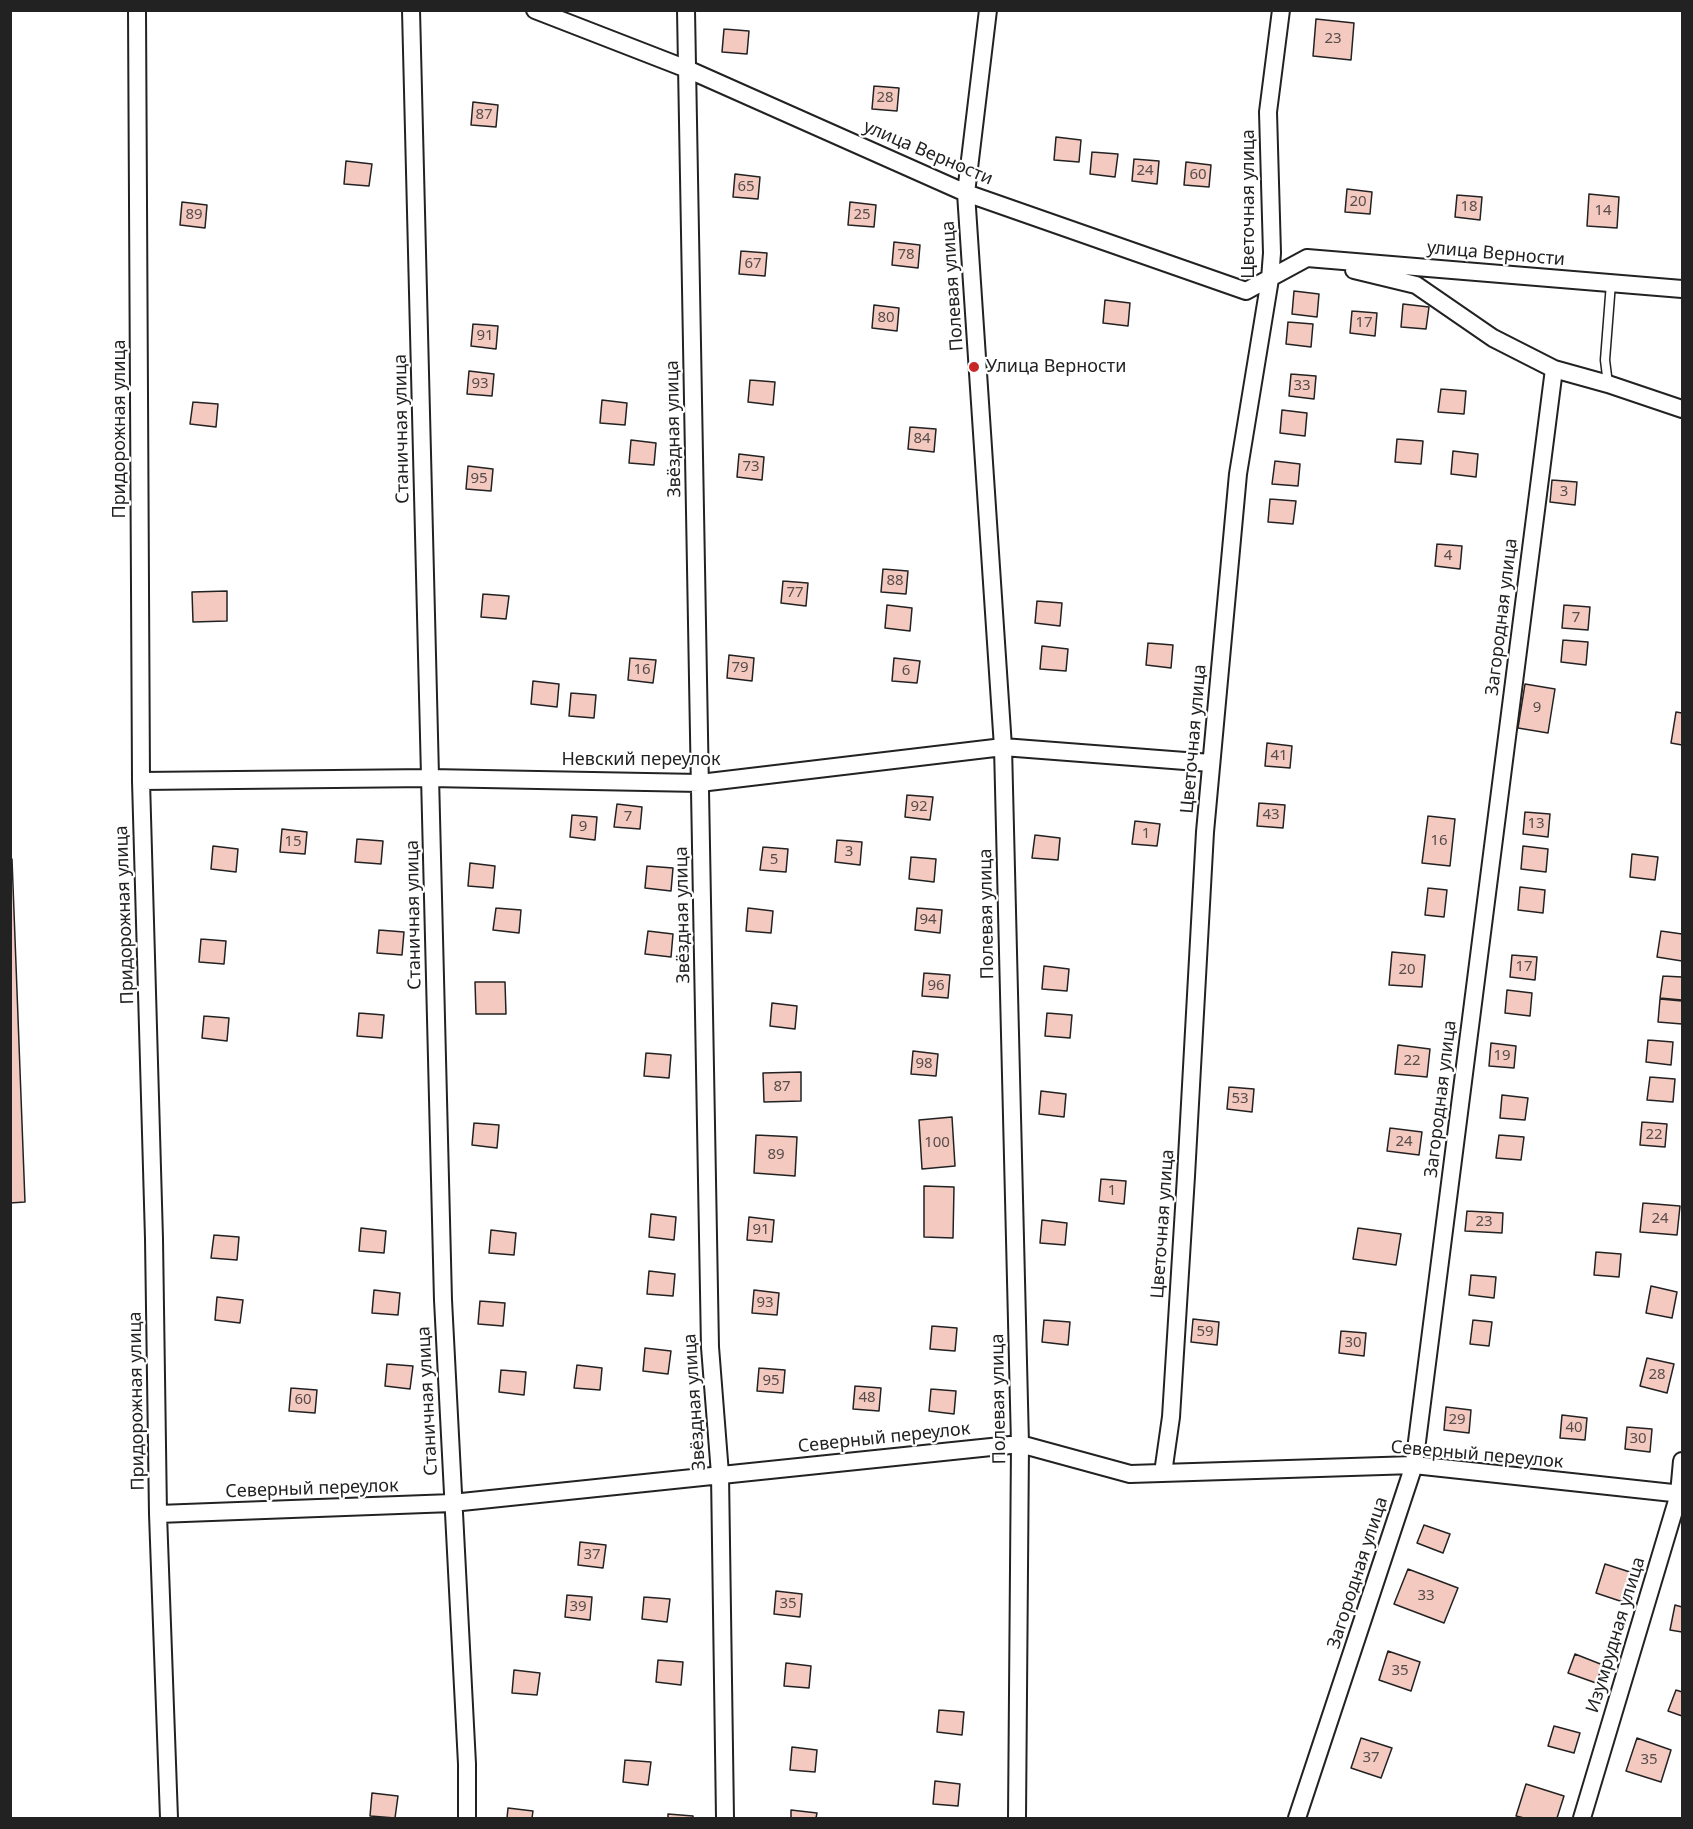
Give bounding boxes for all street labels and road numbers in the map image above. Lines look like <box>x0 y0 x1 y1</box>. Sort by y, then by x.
street label: улица Верности <box>860 116 996 190</box>
street label: Цветочная улица <box>1238 129 1260 279</box>
street label: Полевая улица <box>938 220 968 352</box>
street label: улица Верности <box>1426 237 1566 271</box>
street label: Придорожная улица <box>109 339 131 519</box>
street label: Станичная улица <box>390 354 414 504</box>
street label: Звёздная улица <box>662 360 686 498</box>
street label: Загородная улица <box>1482 537 1522 697</box>
street label: Цветочная улица <box>1177 664 1211 814</box>
street label: Невский переулок <box>561 749 721 771</box>
street label: Придорожная улица <box>111 825 139 1005</box>
street label: Станичная улица <box>402 840 426 990</box>
street label: Звёздная улица <box>671 846 695 984</box>
street label: Полевая улица <box>975 849 999 979</box>
street label: Загородная улица <box>1421 1019 1461 1179</box>
street label: Цветочная улица <box>1147 1149 1179 1299</box>
street label: Придорожная улица <box>125 1311 149 1491</box>
street label: Станичная улица <box>413 1326 443 1476</box>
street label: Звёздная улица <box>679 1333 711 1471</box>
street label: Полевая улица <box>987 1334 1011 1464</box>
street label: Северный переулок <box>797 1418 971 1458</box>
street label: Северный переулок <box>1390 1437 1564 1473</box>
street label: Северный переулок <box>225 1475 399 1503</box>
street label: Загородная улица <box>1323 1494 1393 1652</box>
street label: Изумрудная улица <box>1582 1554 1650 1716</box>

